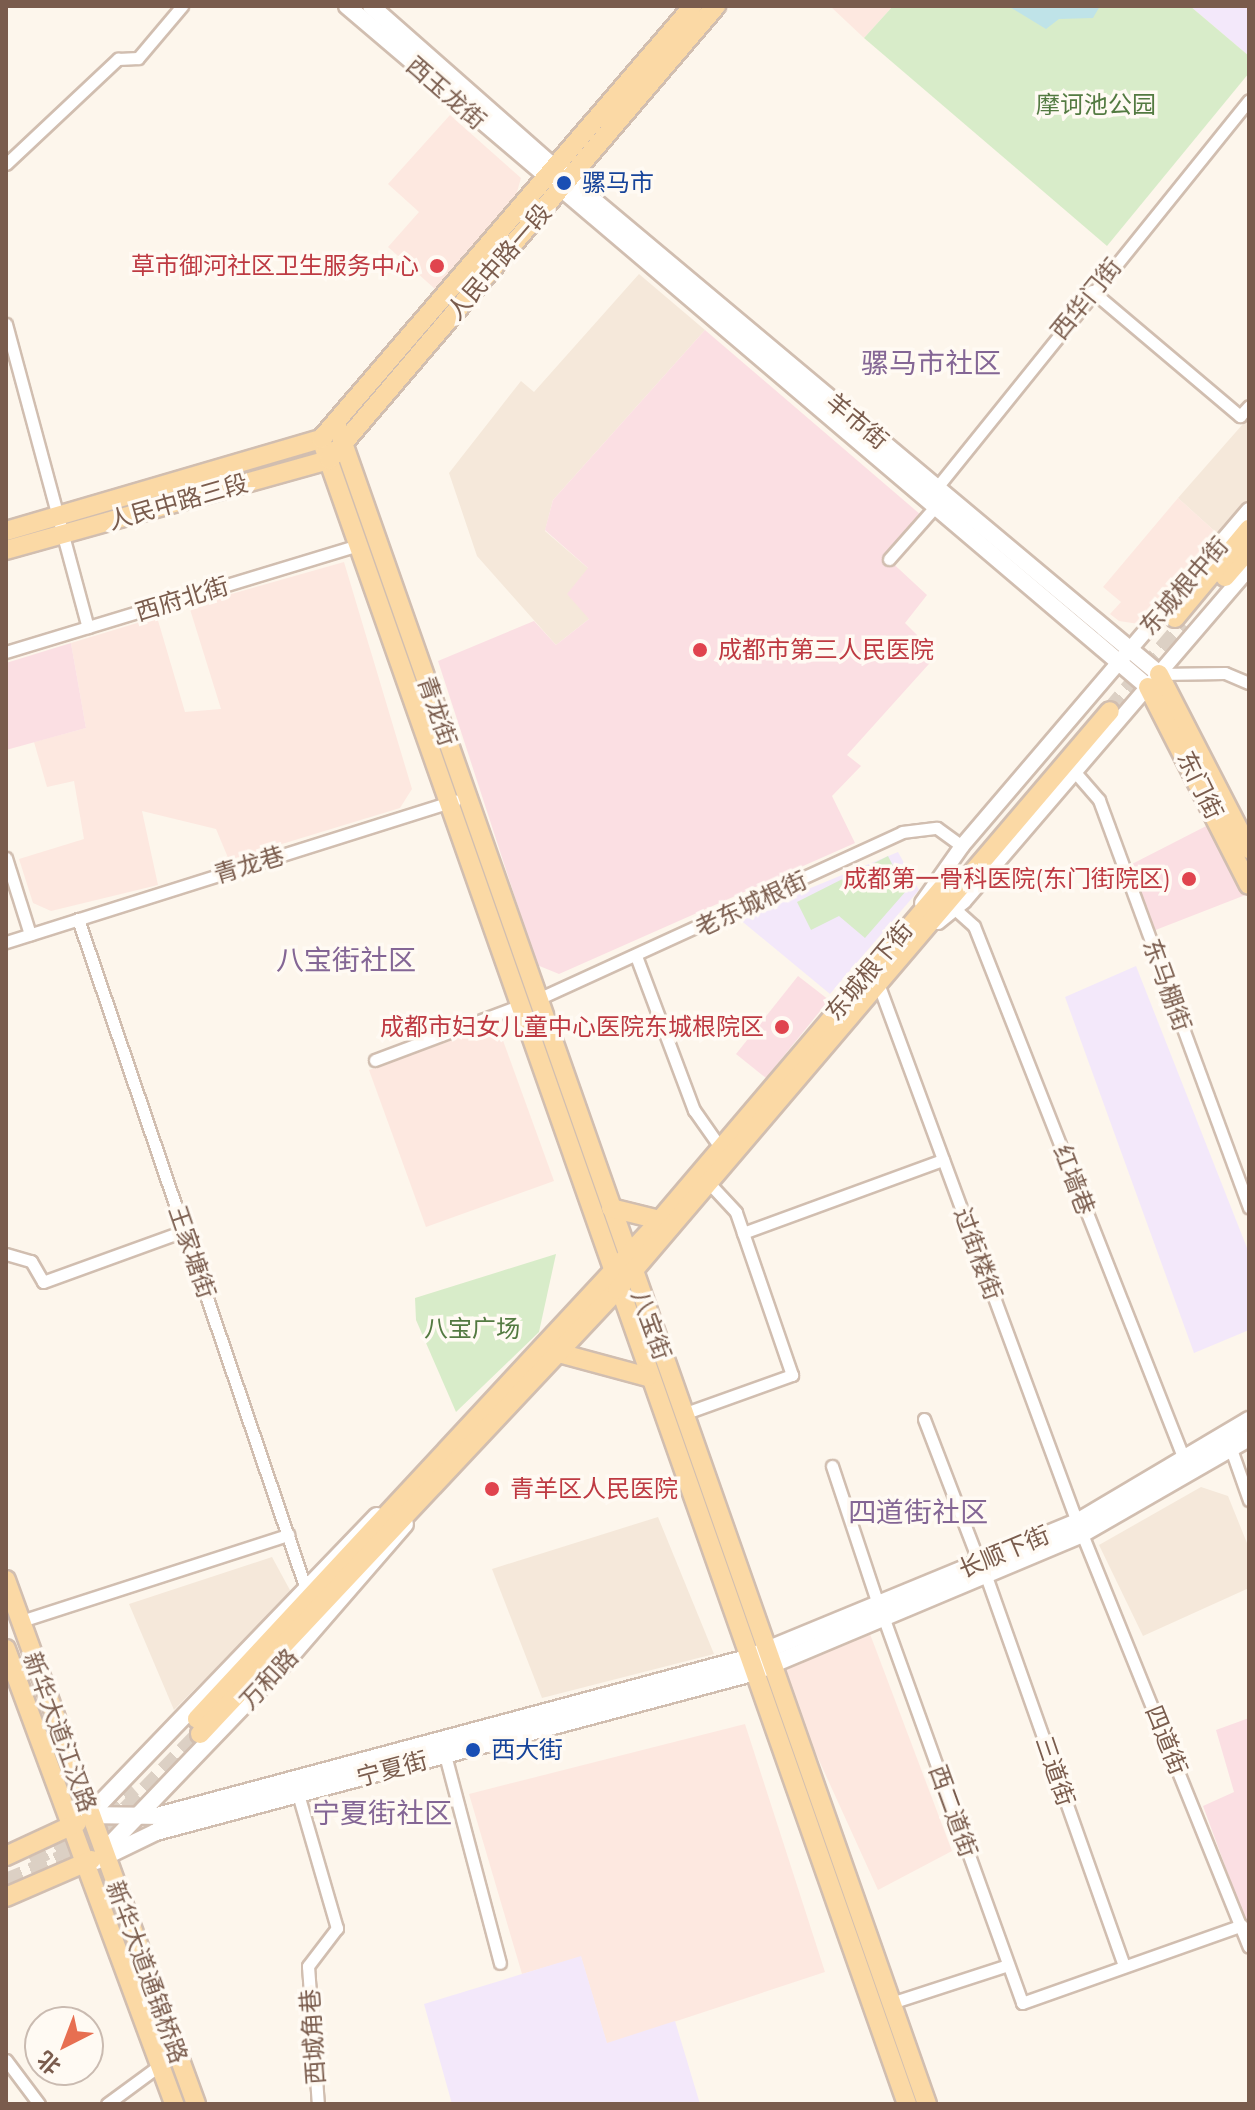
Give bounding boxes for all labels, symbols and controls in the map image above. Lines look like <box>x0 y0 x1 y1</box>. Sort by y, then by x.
street label: 西玉龙街 <box>400 51 492 135</box>
park label: 摩诃池公园 <box>1036 91 1156 119</box>
place label: 骡马市 <box>582 169 654 197</box>
marker: 骡马市 <box>553 172 575 194</box>
street label: 人民中路一段 <box>441 198 557 326</box>
place label: 草市御河社区卫生服务中心 <box>131 252 419 280</box>
street label: 西华门街 <box>1045 253 1127 345</box>
marker: 草市御河社区卫生服务中心 <box>426 255 448 277</box>
district label: 骡马市社区 <box>861 346 1001 380</box>
street label: 羊市街 <box>820 387 894 455</box>
street label: 人民中路三段 <box>105 468 251 536</box>
street label: 东城根中街 <box>1134 531 1234 641</box>
street label: 西府北街 <box>132 571 232 627</box>
place label: 成都市第三人民医院 <box>718 636 934 664</box>
marker: 成都市第三人民医院 <box>689 639 711 661</box>
street label: 青龙街 <box>412 672 462 750</box>
street label: 东门街 <box>1171 746 1229 824</box>
street label: 青龙巷 <box>210 841 288 889</box>
place label: 成都第一骨科医院(东门街院区) <box>843 865 1171 893</box>
street label: 老东城根街 <box>691 866 811 942</box>
marker: 成都第一骨科医院(东门街院区) <box>1178 868 1200 890</box>
street label: 东城根下街 <box>819 916 919 1026</box>
street label: 东马棚街 <box>1137 935 1197 1035</box>
district label: 八宝街社区 <box>276 943 416 977</box>
place label: 成都市妇女儿童中心医院东城根院区 <box>380 1013 764 1041</box>
marker: 成都市妇女儿童中心医院东城根院区 <box>771 1016 793 1038</box>
street label: 红墙巷 <box>1048 1141 1100 1219</box>
street label: 王家塘街 <box>163 1202 221 1302</box>
street label: 过街楼街 <box>948 1204 1008 1304</box>
street label: 八宝街 <box>625 1286 677 1364</box>
park label: 八宝广场 <box>424 1315 520 1343</box>
place label: 青羊区人民医院 <box>510 1475 678 1503</box>
marker: 青羊区人民医院 <box>481 1478 503 1500</box>
district label: 四道街社区 <box>848 1495 988 1529</box>
street label: 长顺下街 <box>954 1520 1054 1584</box>
street label: 万和路 <box>234 1643 304 1715</box>
street label: 新华大道江汉路 <box>18 1648 102 1816</box>
street label: 四道街 <box>1139 1701 1193 1779</box>
street label: 三道街 <box>1030 1732 1080 1810</box>
place label: 西大街 <box>491 1736 563 1764</box>
marker: 西大街 <box>462 1739 484 1761</box>
street label: 宁夏街 <box>353 1746 431 1792</box>
street label: 西二道街 <box>923 1761 983 1861</box>
district label: 宁夏街社区 <box>312 1796 452 1830</box>
street label: 新华大道通锦桥路 <box>101 1877 193 2067</box>
street label: 西城角巷 <box>295 1988 331 2086</box>
north arrow <box>24 2006 104 2086</box>
text: 北 <box>32 2045 66 2080</box>

